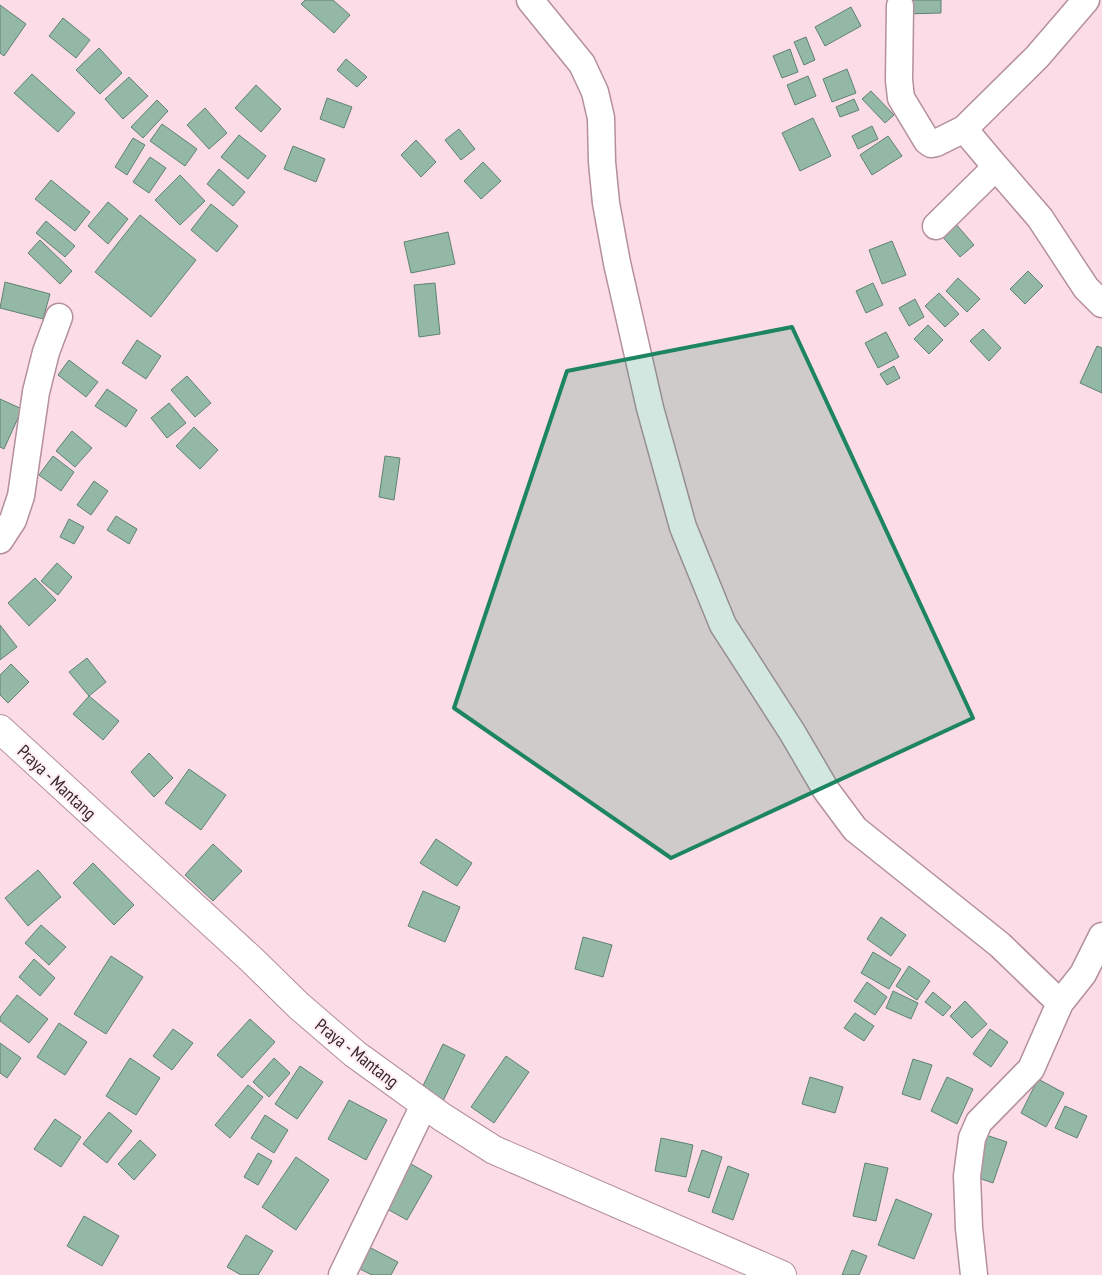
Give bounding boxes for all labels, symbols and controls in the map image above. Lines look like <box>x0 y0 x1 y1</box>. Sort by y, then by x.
street label: Praya - Mantang <box>13 740 101 824</box>
street label: Praya - Mantang <box>311 1013 403 1093</box>

